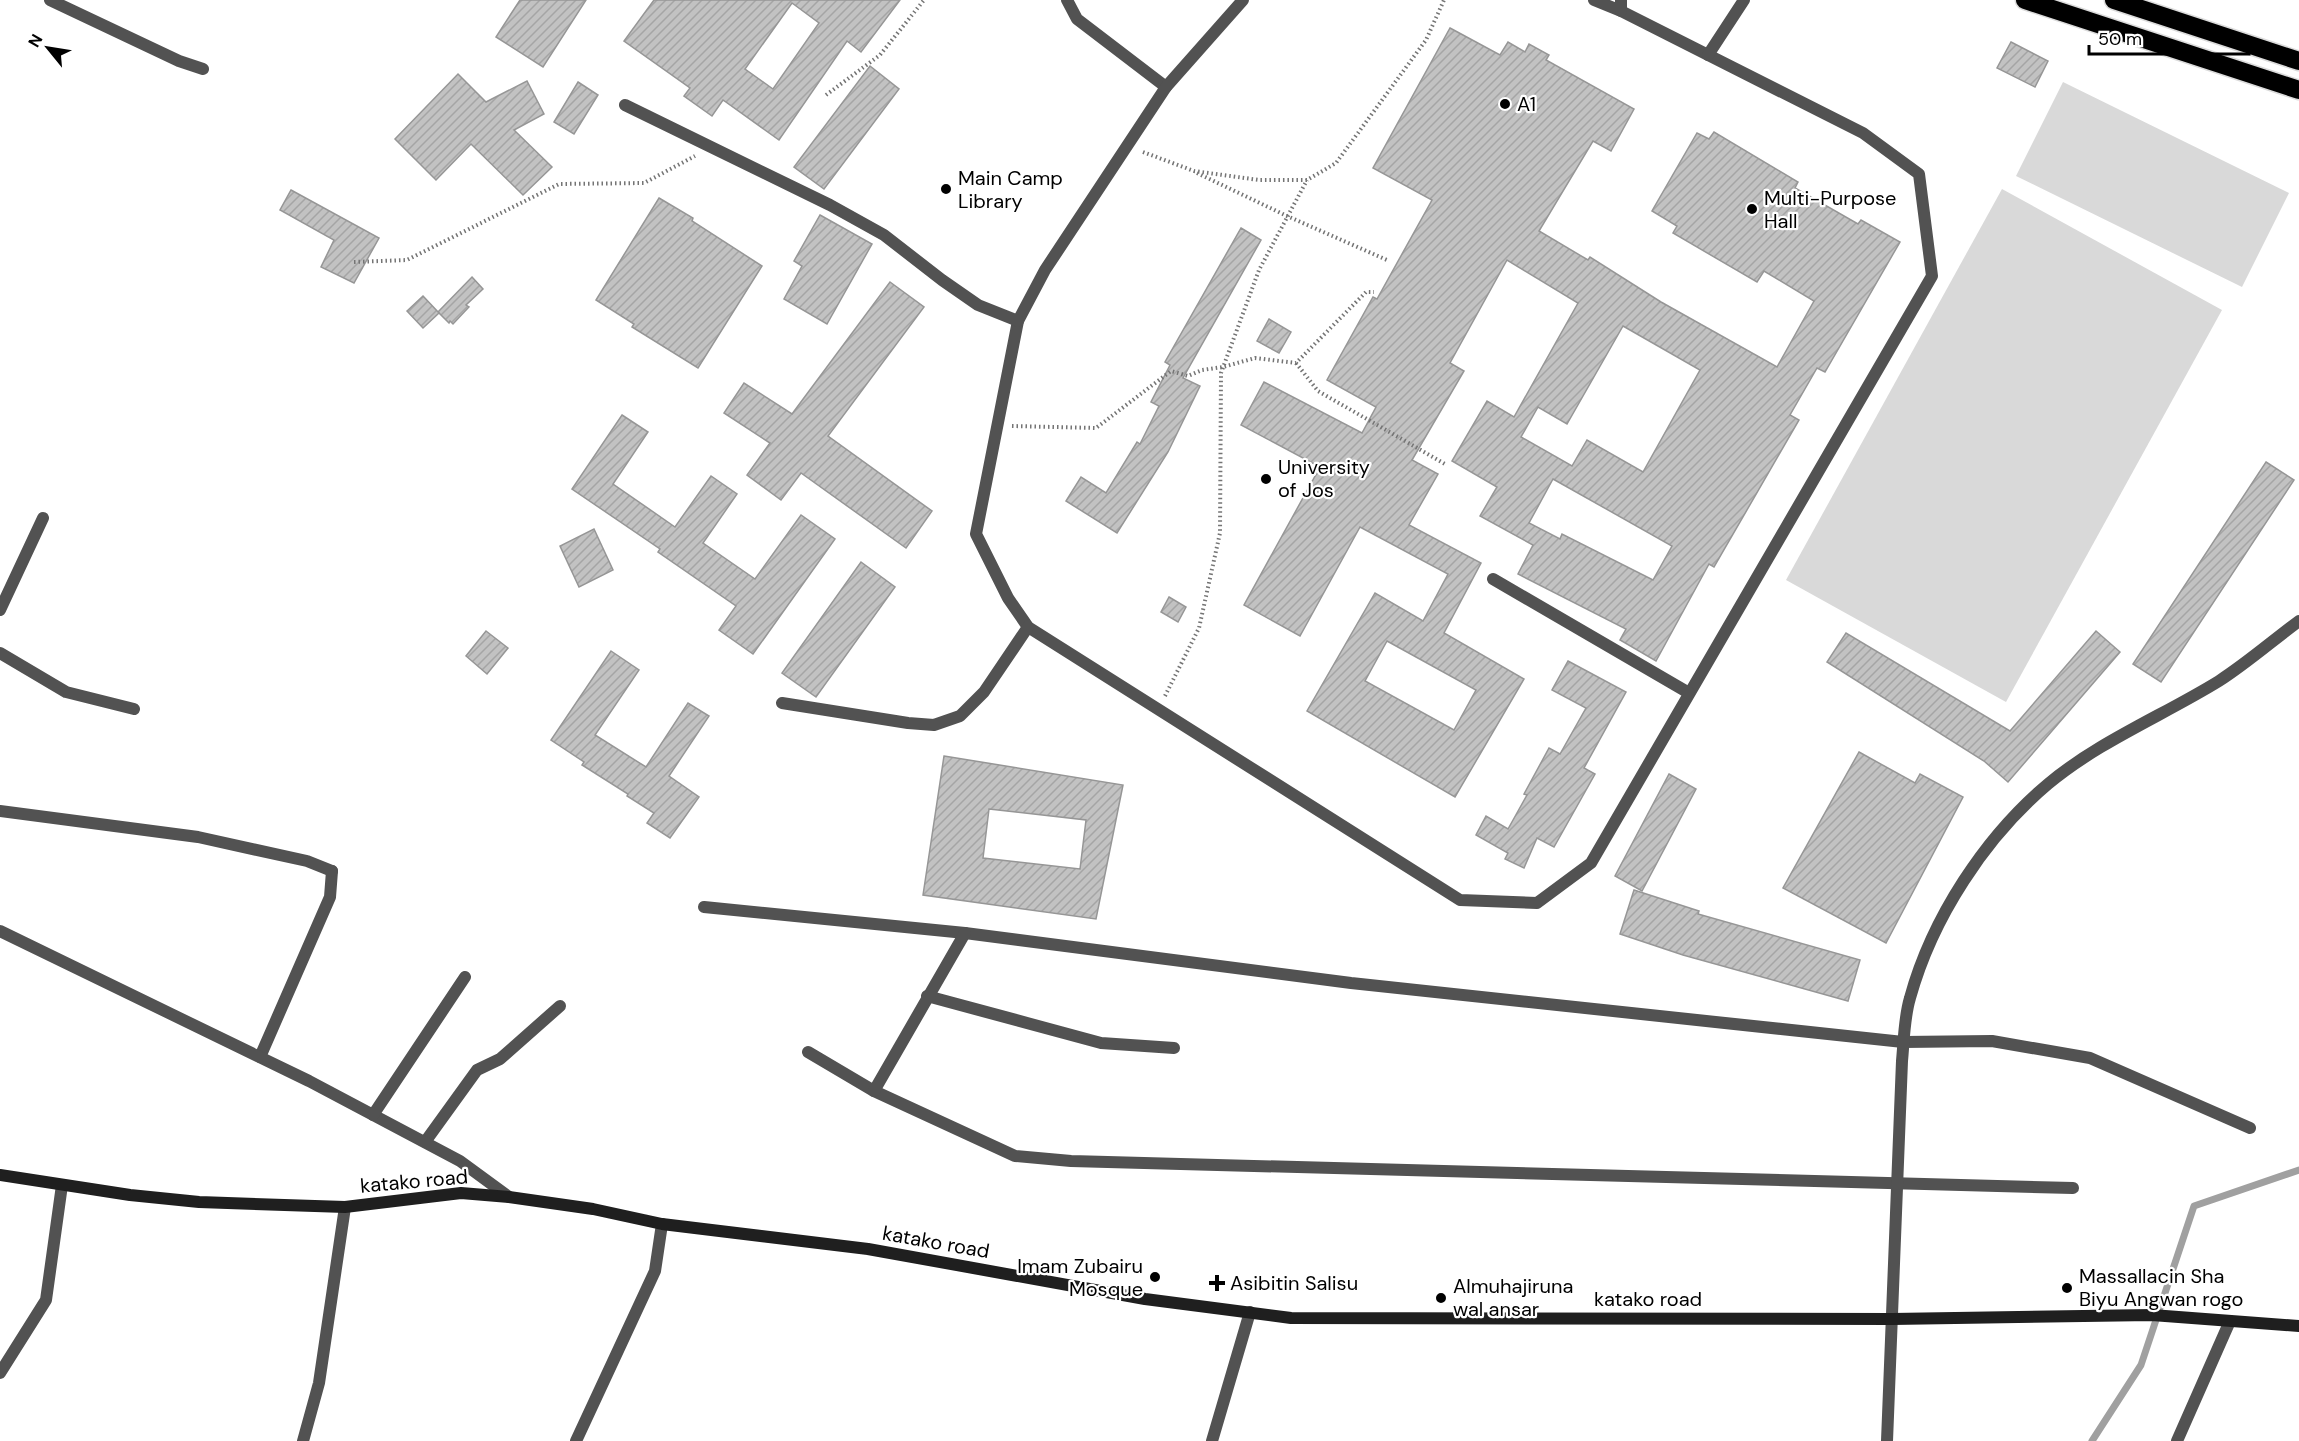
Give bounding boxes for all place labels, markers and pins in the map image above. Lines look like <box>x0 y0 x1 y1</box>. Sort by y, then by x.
place label: A1 <box>1517 91 1536 117</box>
marker: A1 <box>1498 97 1512 111</box>
place label: Main Camp Library <box>958 165 1063 214</box>
marker: Main Camp Library <box>939 182 953 196</box>
place label: Multi-Purpose Hall <box>1764 185 1896 234</box>
marker: Multi-Purpose Hall <box>1745 202 1759 216</box>
place label: University of Jos <box>1278 454 1370 503</box>
marker: University of Jos <box>1259 472 1273 486</box>
place label: Imam Zubairu Mosque <box>1017 1253 1143 1302</box>
place label: Massallacin Sha Biyu Angwan rogo <box>2079 1263 2243 1312</box>
marker: Imam Zubairu Mosque <box>1148 1270 1162 1284</box>
place label: Asibitin Salisu <box>1230 1270 1358 1296</box>
place label: Almuhajiruna wal ansar <box>1453 1273 1573 1322</box>
marker: Asibitin Salisu <box>1208 1274 1226 1292</box>
marker: Massallacin Sha Biyu Angwan rogo <box>2060 1281 2074 1295</box>
marker: Almuhajiruna wal ansar <box>1434 1291 1448 1305</box>

